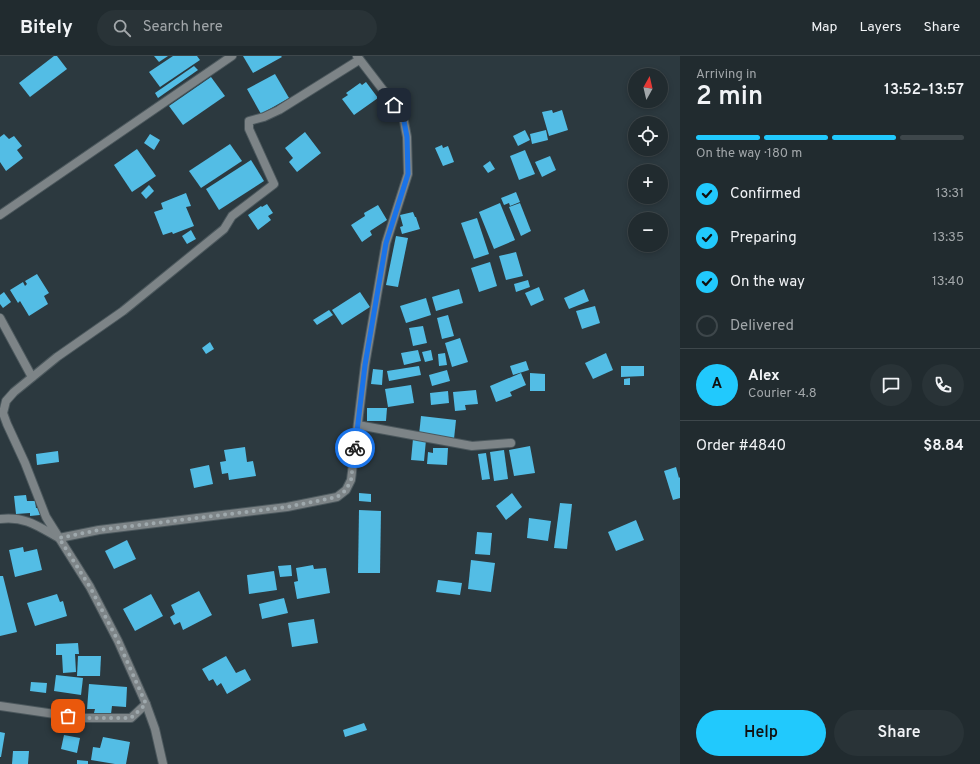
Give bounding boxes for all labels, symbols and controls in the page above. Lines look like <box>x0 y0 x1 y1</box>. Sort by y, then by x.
search box <box>97 10 377 46</box>
text: Bitely <box>20 16 73 40</box>
icon: search <box>111 17 133 39</box>
text: Search here <box>143 18 223 37</box>
text: Map <box>811 19 837 36</box>
text: Layers <box>859 19 901 36</box>
text: Share <box>923 19 960 36</box>
text: Arriving in <box>696 67 757 83</box>
north arrow <box>628 68 668 108</box>
map controls <box>628 68 668 252</box>
text: 2 min <box>696 81 763 114</box>
text: 13:52–13:57 <box>884 81 964 100</box>
pin <box>377 88 411 122</box>
icon: home <box>383 94 405 116</box>
button: locate <box>628 116 668 156</box>
text: On the way · 180 m <box>696 146 802 162</box>
button: + <box>628 164 668 204</box>
icon: check <box>696 183 718 205</box>
text: Confirmed <box>730 185 801 204</box>
text: 13:31 <box>936 186 964 202</box>
button: − <box>628 212 668 252</box>
icon: check <box>696 227 718 249</box>
text: Preparing <box>730 229 797 248</box>
text: 13:35 <box>933 230 964 246</box>
icon: check <box>696 271 718 293</box>
text: On the way <box>730 273 805 292</box>
text: 13:40 <box>932 274 964 290</box>
text: Delivered <box>730 317 794 336</box>
button: chat <box>870 364 912 406</box>
button: phone <box>922 364 964 406</box>
text: Alex <box>748 367 780 386</box>
text: A <box>712 375 722 394</box>
text: Courier · 4.8 <box>748 386 817 402</box>
courier <box>335 428 375 468</box>
icon: bike <box>344 437 366 459</box>
text: Order #4840 <box>696 437 786 456</box>
text: $8.84 <box>923 437 964 456</box>
pin <box>51 699 85 733</box>
icon: bag <box>57 705 79 727</box>
button: Help <box>696 710 826 756</box>
button: Share <box>834 710 964 756</box>

